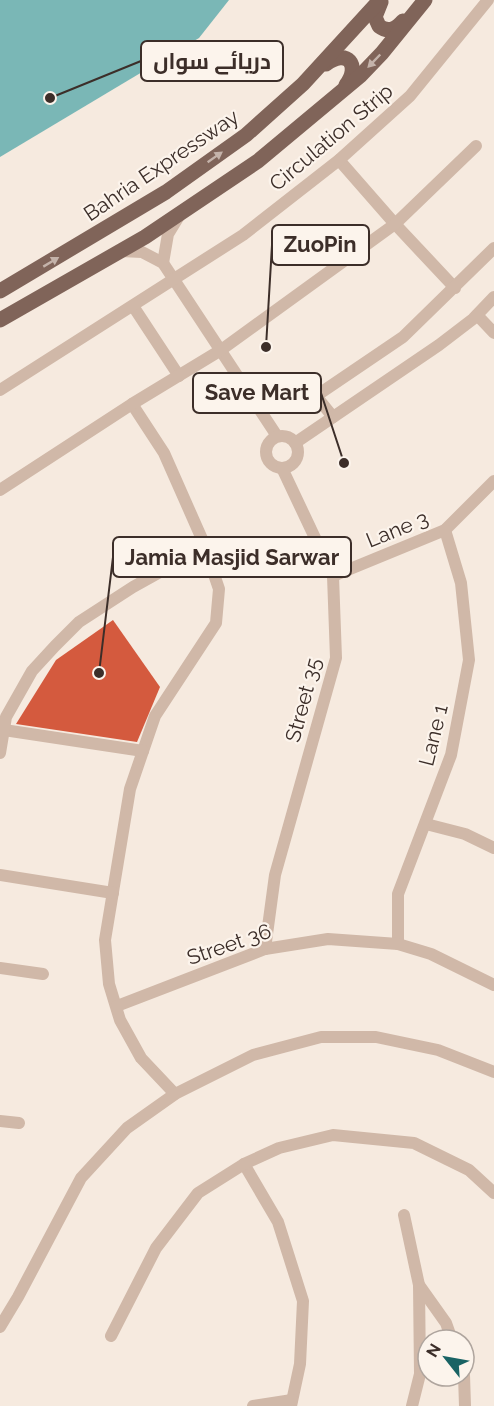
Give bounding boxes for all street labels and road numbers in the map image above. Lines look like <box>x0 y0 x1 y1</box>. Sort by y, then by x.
street label: Circulation Strip <box>264 78 398 196</box>
street label: Bahria Expressway <box>79 104 243 226</box>
street label: Lane 3 <box>362 505 432 553</box>
street label: Street 35 <box>280 655 326 745</box>
street label: Lane 1 <box>413 702 453 768</box>
street label: Street 36 <box>184 918 274 970</box>

